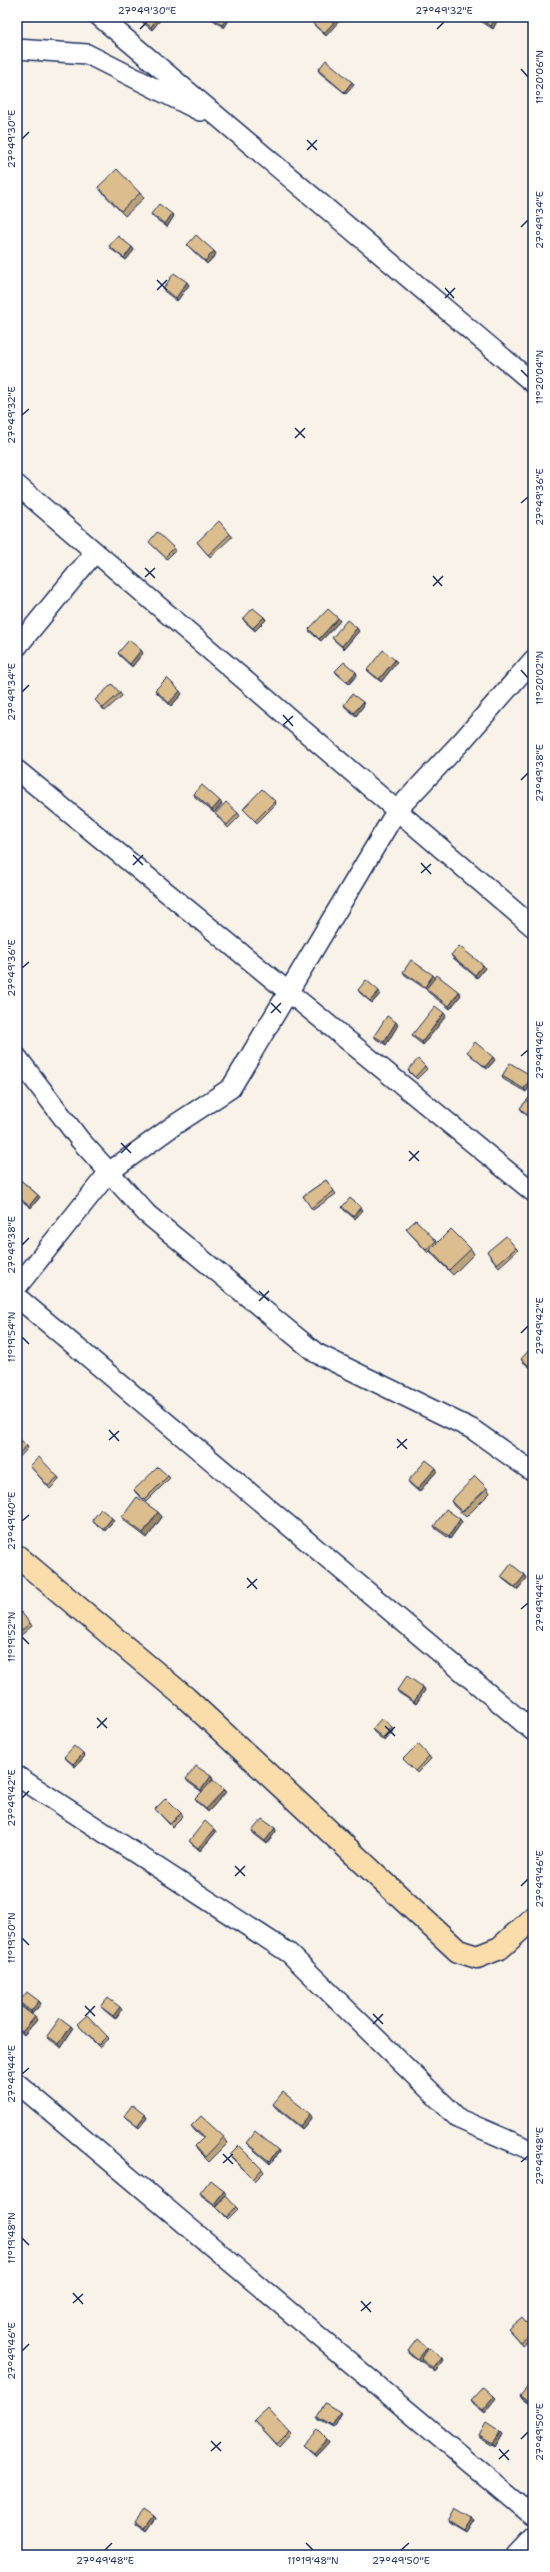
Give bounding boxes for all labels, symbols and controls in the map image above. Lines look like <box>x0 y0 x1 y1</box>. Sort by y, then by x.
text: 27°49'30"E <box>118 4 176 17</box>
text: 27°49'32"E <box>415 4 473 17</box>
text: 11°20'06"N <box>533 50 546 104</box>
text: 27°49'30"E <box>5 110 18 168</box>
text: 27°49'34"E <box>533 191 546 249</box>
text: 11°20'04"N <box>533 350 546 404</box>
text: 27°49'32"E <box>5 386 18 444</box>
text: 27°49'36"E <box>533 468 546 526</box>
text: 11°20'02"N <box>533 651 546 705</box>
text: 27°49'34"E <box>5 663 18 721</box>
text: 27°49'38"E <box>533 744 546 802</box>
text: 27°49'36"E <box>5 939 18 997</box>
text: 27°49'40"E <box>533 1021 546 1079</box>
text: 27°49'38"E <box>5 1216 18 1274</box>
text: 27°49'42"E <box>533 1297 546 1355</box>
text: 11°19'54"N <box>5 1312 18 1362</box>
text: 27°49'40"E <box>5 1492 18 1550</box>
text: 27°49'44"E <box>533 1574 546 1632</box>
text: 11°19'52"N <box>5 1612 18 1662</box>
text: 27°49'42"E <box>5 1769 18 1827</box>
text: 27°49'46"E <box>533 1850 546 1908</box>
text: 11°19'50"N <box>5 1912 18 1964</box>
text: 27°49'44"E <box>5 2045 18 2103</box>
text: 27°49'48"E <box>533 2127 546 2185</box>
text: 11°19'48"N <box>5 2212 18 2264</box>
text: 27°49'46"E <box>5 2322 18 2380</box>
text: 27°49'50"E <box>533 2403 546 2461</box>
text: 27°49'48"E <box>76 2554 134 2567</box>
text: 11°19'48"N <box>287 2554 339 2567</box>
text: 27°49'50"E <box>372 2554 430 2567</box>

